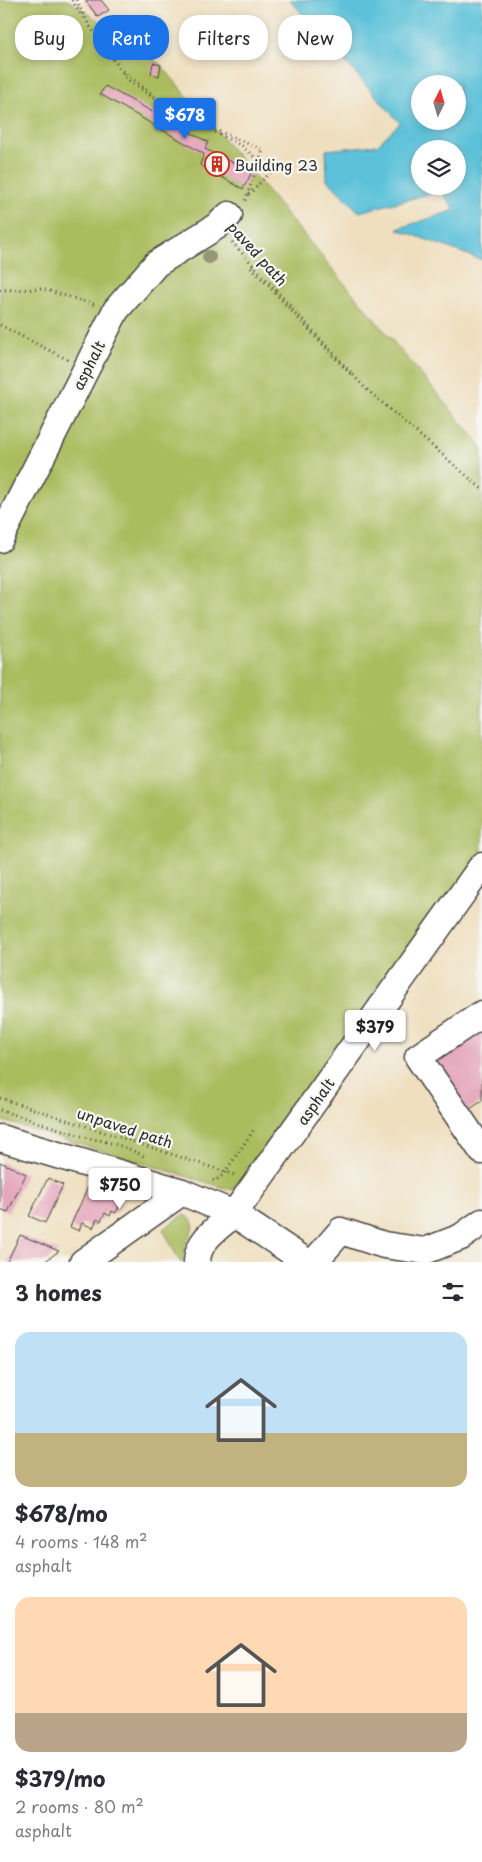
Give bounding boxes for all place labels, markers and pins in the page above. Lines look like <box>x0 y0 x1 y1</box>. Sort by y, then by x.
pin: $678 <box>155 98 215 140</box>
building icon: Building 23 <box>204 151 230 177</box>
place label: Building 23 <box>234 153 318 176</box>
pin: $379 <box>345 1010 405 1052</box>
pin: $750 <box>90 1168 150 1210</box>

